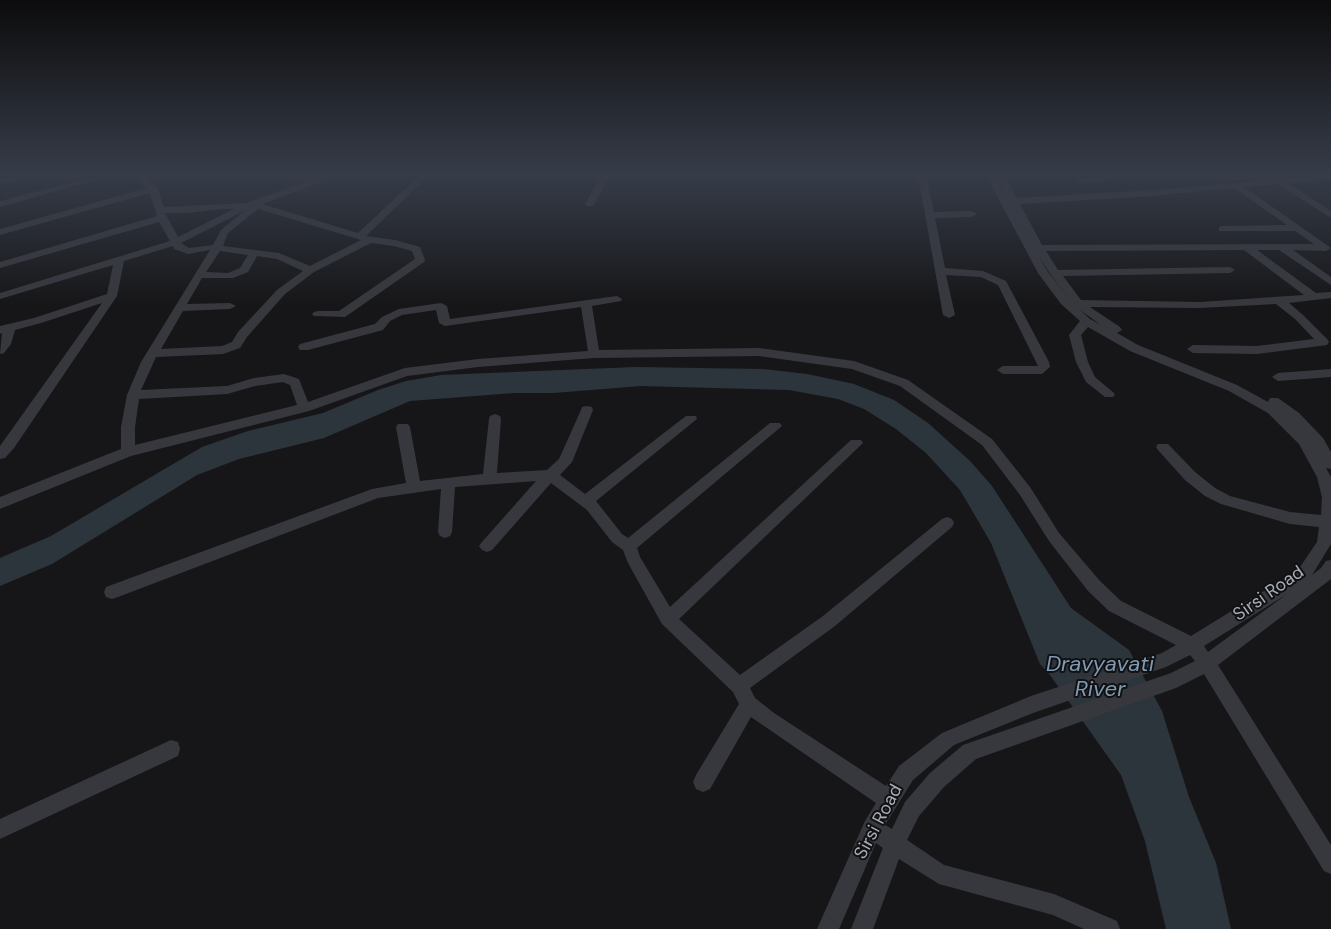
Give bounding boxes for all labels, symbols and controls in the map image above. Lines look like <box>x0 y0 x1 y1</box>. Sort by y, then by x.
street label: Sirsi Road <box>1229 562 1309 626</box>
water label: Dravyavati River <box>1046 652 1154 704</box>
street label: Sirsi Road <box>850 781 908 863</box>

